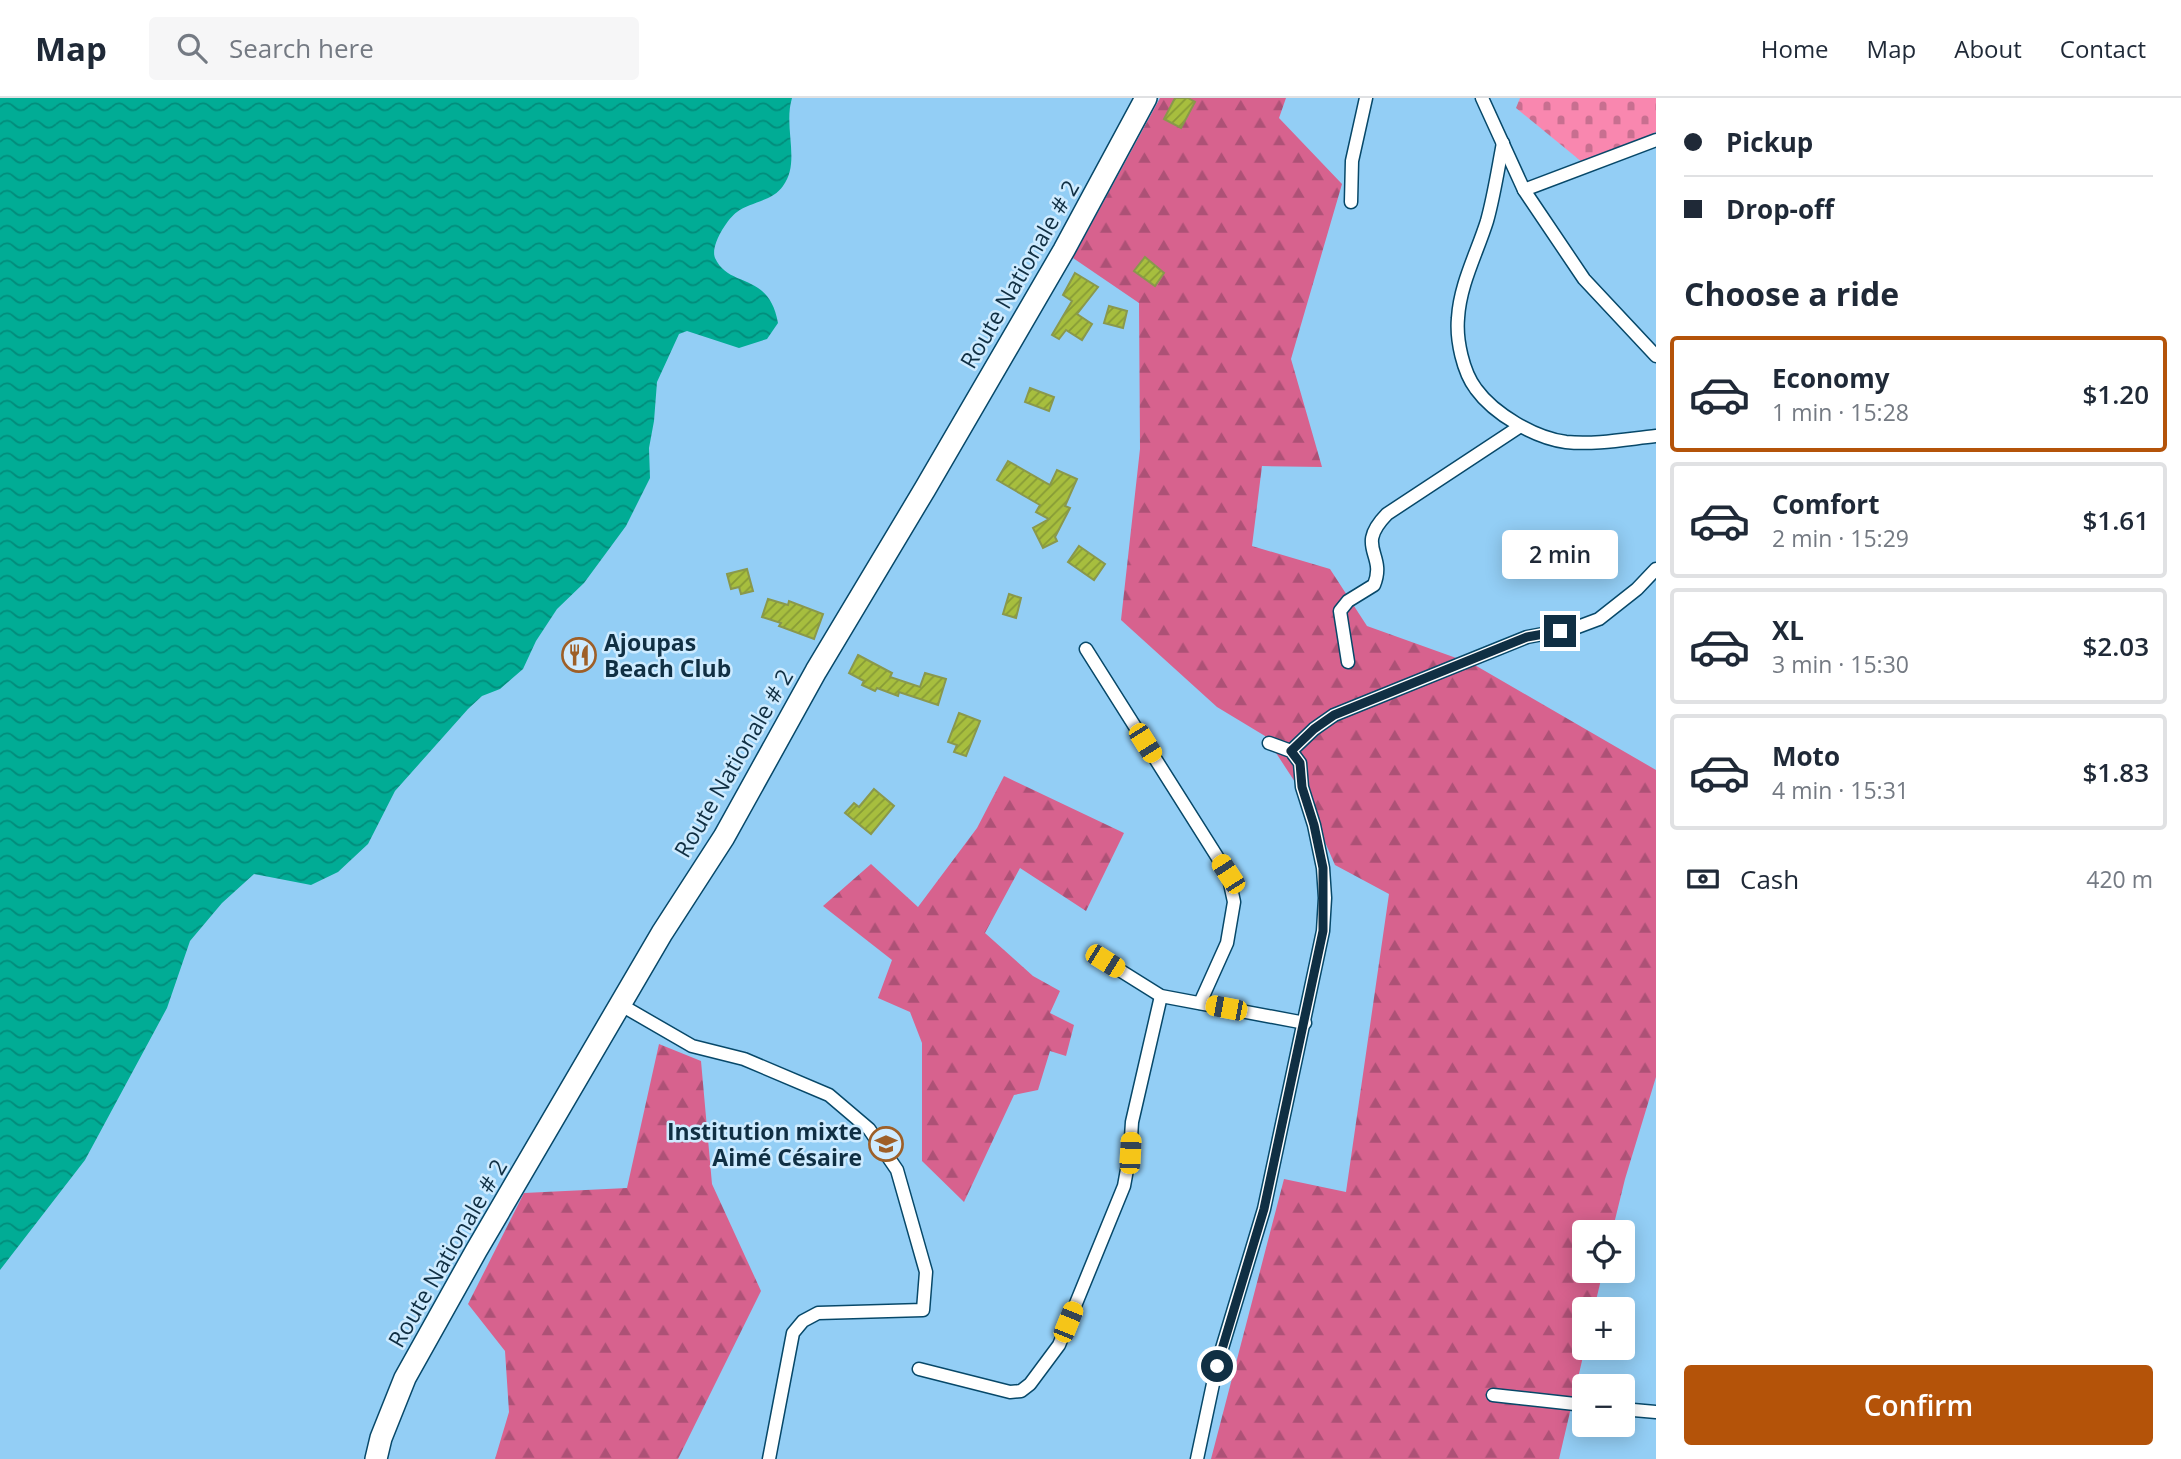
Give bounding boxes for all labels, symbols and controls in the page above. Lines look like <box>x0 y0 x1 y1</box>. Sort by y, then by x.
search box <box>149 17 639 80</box>
text: Map <box>35 26 107 71</box>
icon: search <box>173 29 211 67</box>
text: Search here <box>229 30 374 66</box>
text: Home <box>1761 32 1829 65</box>
text: Map <box>1867 32 1916 65</box>
text: About <box>1954 32 2022 65</box>
text: Contact <box>2060 32 2146 65</box>
text: Pickup <box>1726 124 1813 160</box>
street label: Route Nationale # 2 <box>952 174 1086 374</box>
text: Drop-off <box>1726 191 1834 227</box>
text: Choose a ride <box>1684 272 1899 315</box>
text: Economy <box>1772 360 1890 396</box>
icon: car <box>1688 363 1751 426</box>
text: $1.20 <box>2082 376 2149 412</box>
text: 1 min · 15:28 <box>1772 396 1909 428</box>
text: Comfort <box>1772 486 1879 522</box>
icon: car <box>1688 489 1751 552</box>
text: $1.61 <box>2082 502 2149 538</box>
text: 2 min · 15:29 <box>1772 522 1909 554</box>
callout: 2 min <box>1502 530 1618 578</box>
text: 2 min <box>1529 538 1591 570</box>
text: XL <box>1772 612 1804 648</box>
route end <box>1544 615 1576 647</box>
icon: car <box>1688 615 1751 678</box>
place label: Ajoupas Beach Club <box>604 626 731 684</box>
text: $2.03 <box>2082 628 2149 664</box>
restaurant icon: Ajoupas Beach Club <box>560 636 598 674</box>
text: 3 min · 15:30 <box>1772 648 1909 680</box>
street label: Route Nationale # 2 <box>666 663 800 863</box>
car <box>1125 720 1166 766</box>
text: Moto <box>1772 738 1840 774</box>
icon: car <box>1688 741 1751 804</box>
text: $1.83 <box>2082 754 2149 790</box>
text: 4 min · 15:31 <box>1772 774 1909 806</box>
car <box>1208 851 1249 897</box>
icon: cash <box>1684 860 1722 898</box>
text: Cash <box>1740 861 1799 897</box>
text: 420 m <box>2086 863 2153 895</box>
car <box>1082 941 1129 981</box>
car <box>1204 994 1249 1022</box>
place label: Institution mixte Aimé Césaire <box>667 1115 862 1173</box>
school or university icon: Institution mixte Aimé Césaire <box>867 1125 905 1163</box>
car <box>1119 1131 1142 1175</box>
street label: Route Nationale # 2 <box>380 1153 514 1353</box>
map controls <box>1572 1220 1635 1437</box>
button: locate <box>1572 1220 1635 1283</box>
button: + <box>1572 1297 1635 1360</box>
car <box>1051 1299 1086 1345</box>
route start <box>1201 1350 1233 1382</box>
button: Confirm <box>1684 1365 2153 1445</box>
button: − <box>1572 1374 1635 1437</box>

